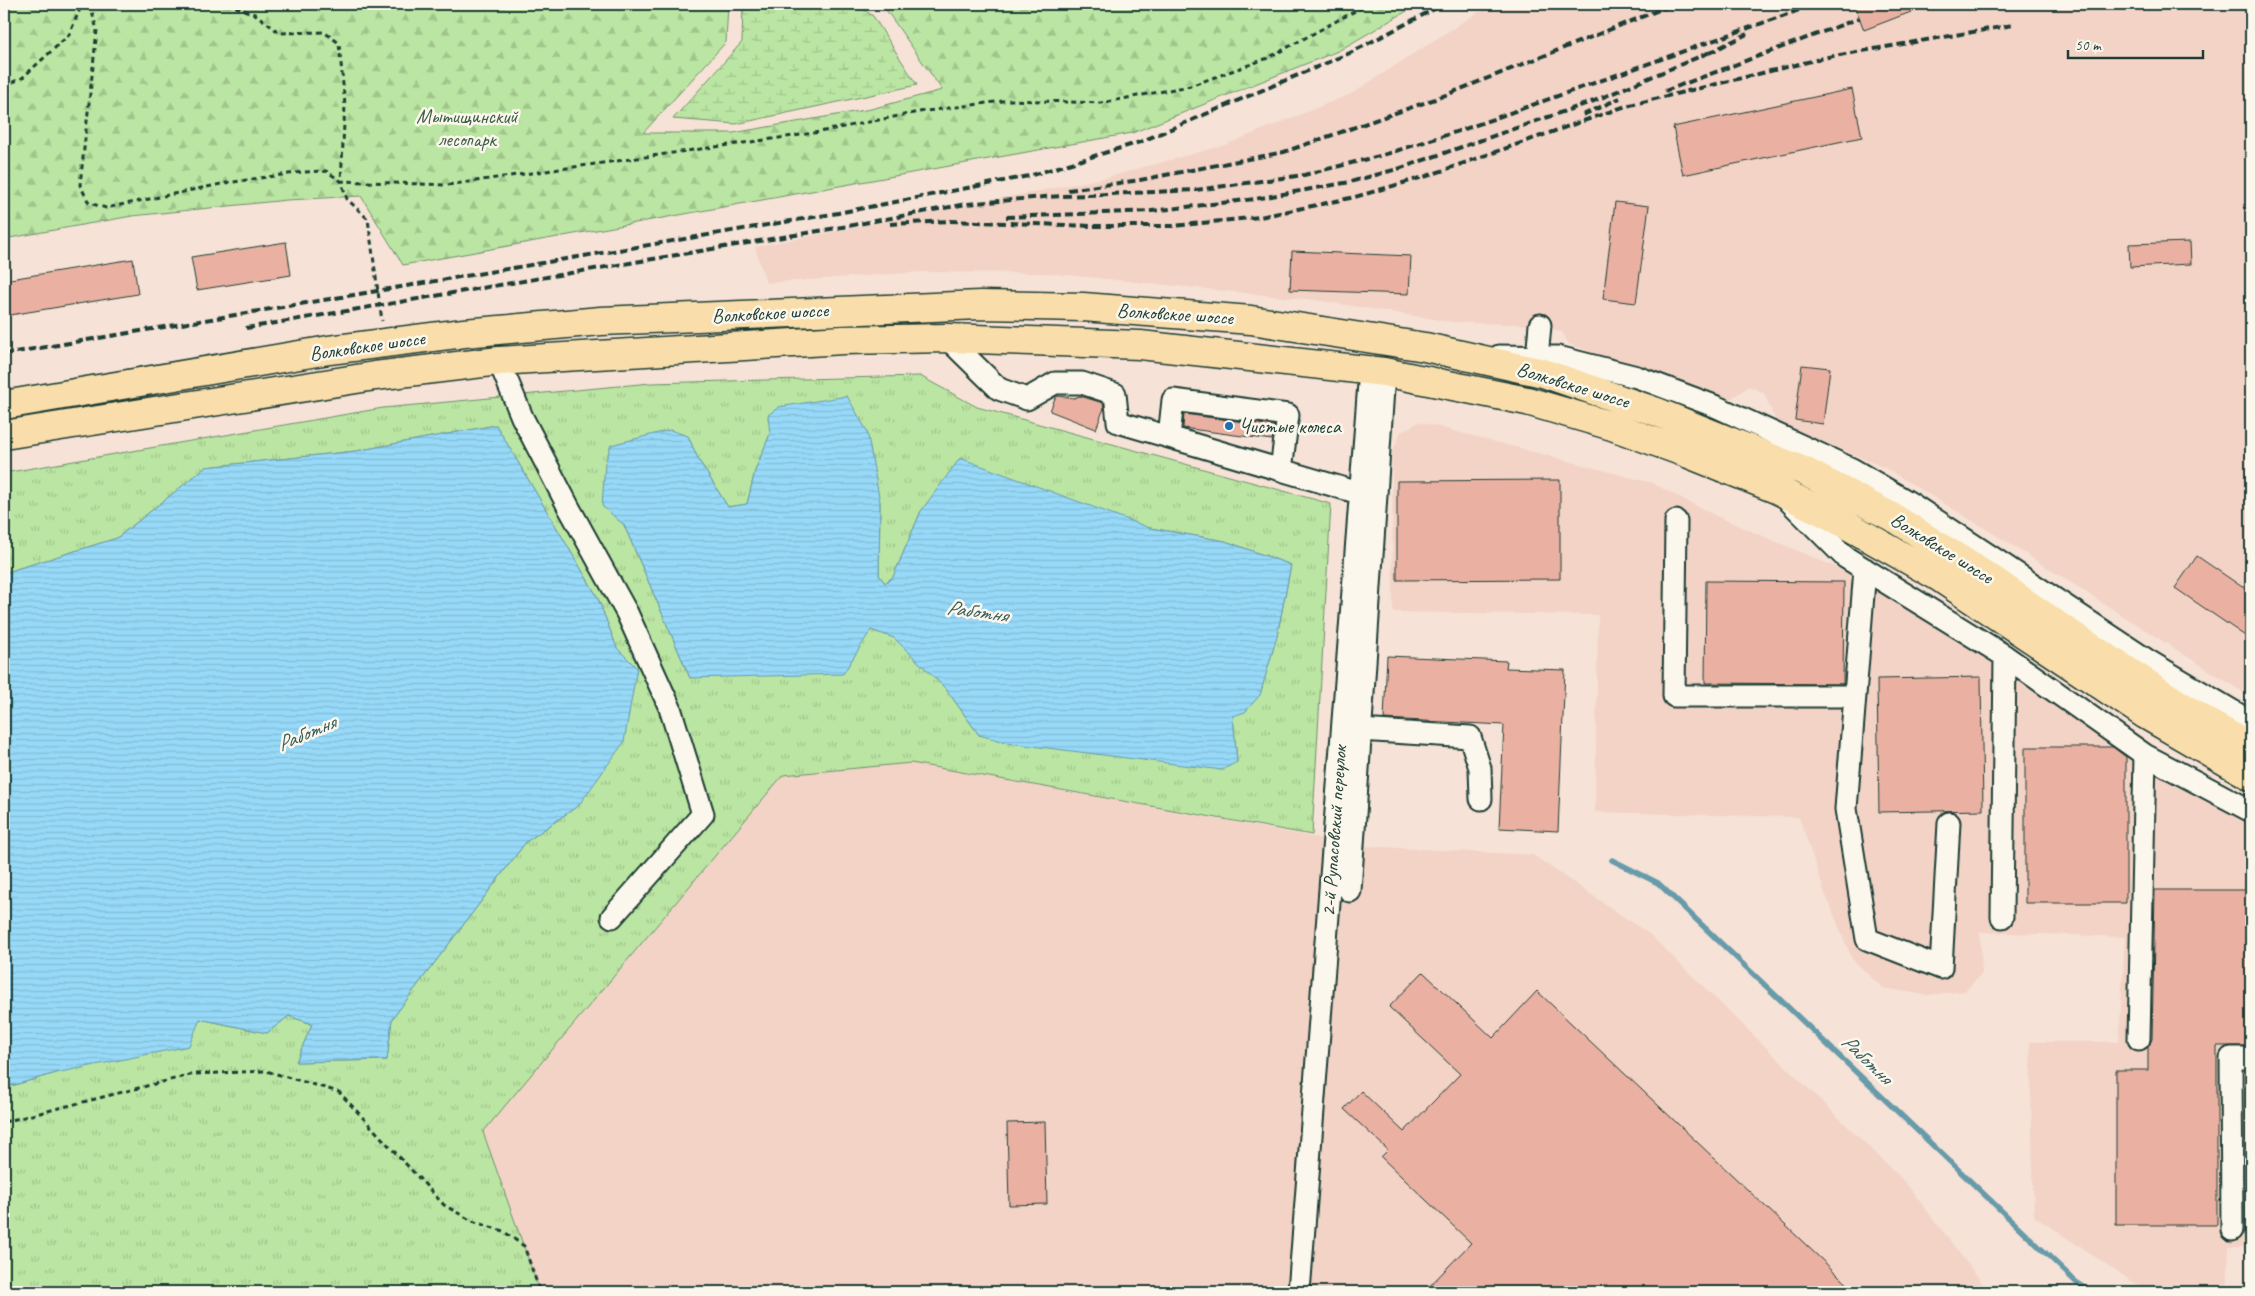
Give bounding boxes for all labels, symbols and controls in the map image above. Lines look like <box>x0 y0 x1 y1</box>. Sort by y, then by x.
scale bar <box>2068 28 2202 60</box>
text: 50 m <box>2075 36 2102 55</box>
park label: Мытищинский лесопарк <box>416 104 519 152</box>
street label: Волковское шоссе <box>711 297 830 329</box>
street label: Волковское шоссе <box>1116 297 1235 331</box>
street label: Волковское шоссе <box>308 325 428 366</box>
street label: Волковское шоссе <box>1514 356 1634 414</box>
place label: Чистые колеса <box>1239 414 1342 439</box>
marker: Чистые колеса <box>1223 420 1235 432</box>
street label: Волковское шоссе <box>1886 507 1999 590</box>
water label: Работня <box>945 594 1013 629</box>
water label: Работня <box>273 708 342 757</box>
street label: 2-й Рупасовский переулок <box>1316 743 1353 917</box>
water label: Работня <box>1836 1029 1901 1092</box>

